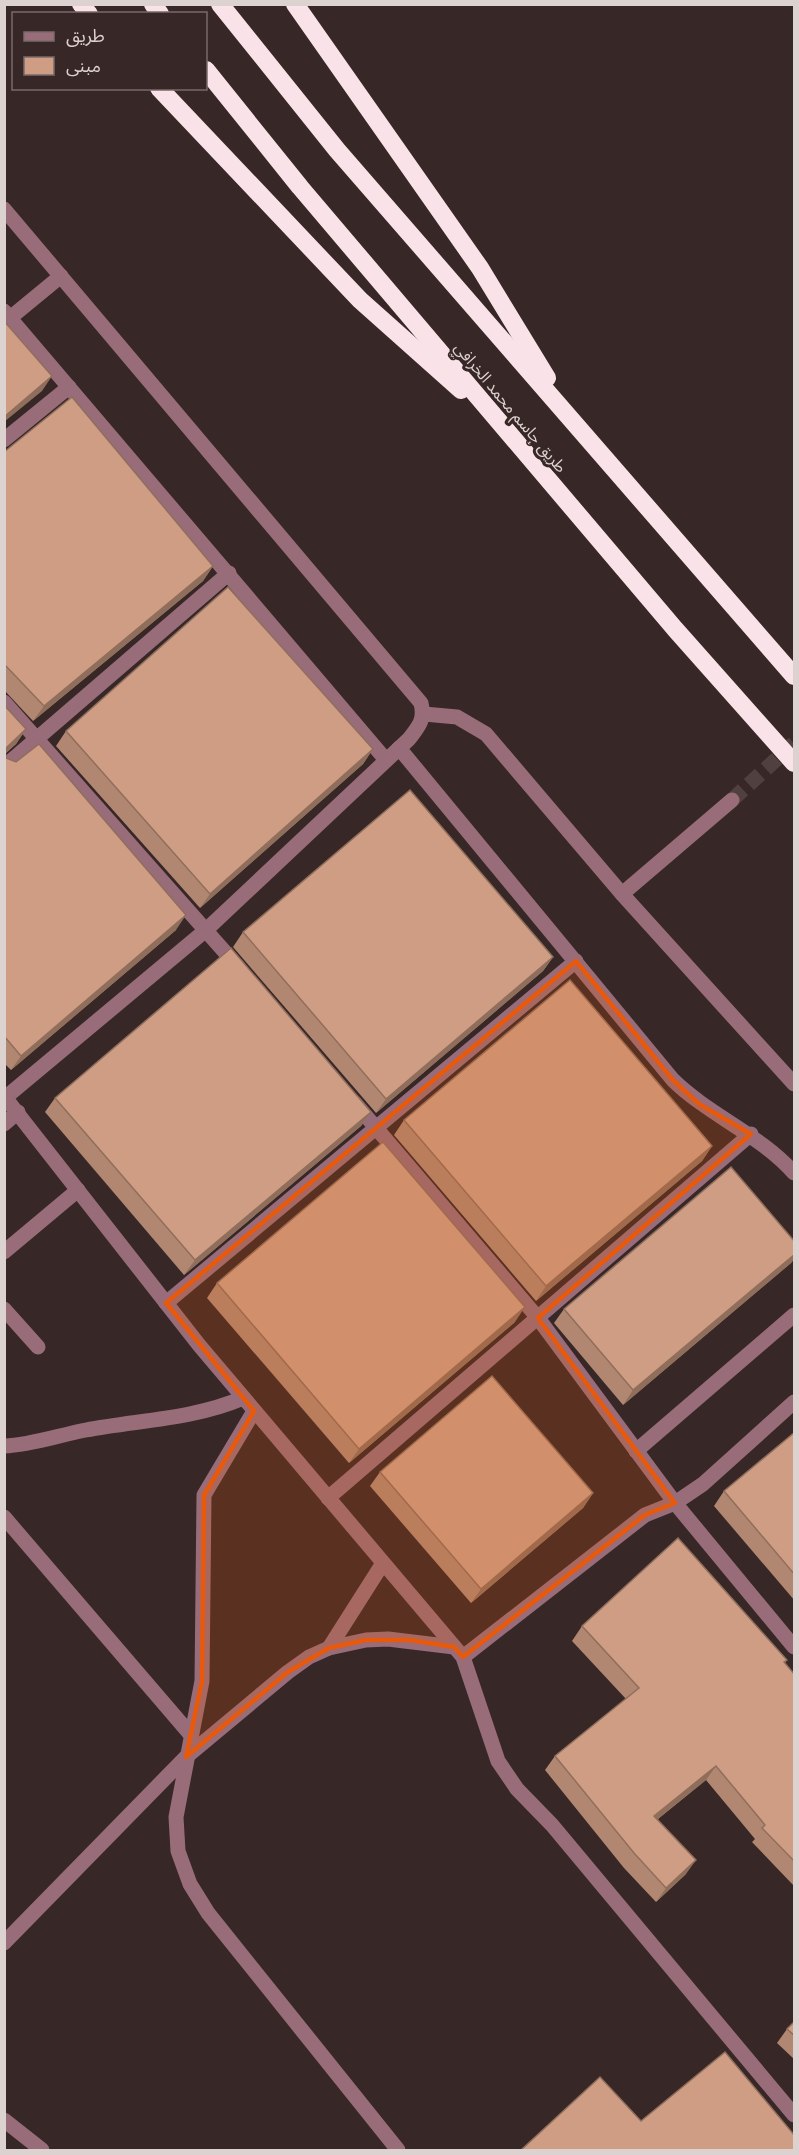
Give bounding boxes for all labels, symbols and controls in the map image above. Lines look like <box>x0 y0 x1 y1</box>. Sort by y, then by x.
legend <box>12 12 207 90</box>
text: طريق <box>66 26 105 49</box>
text: مبنى <box>66 56 101 79</box>
street label: طريق جاسم محمد الخرافي <box>448 339 570 478</box>

